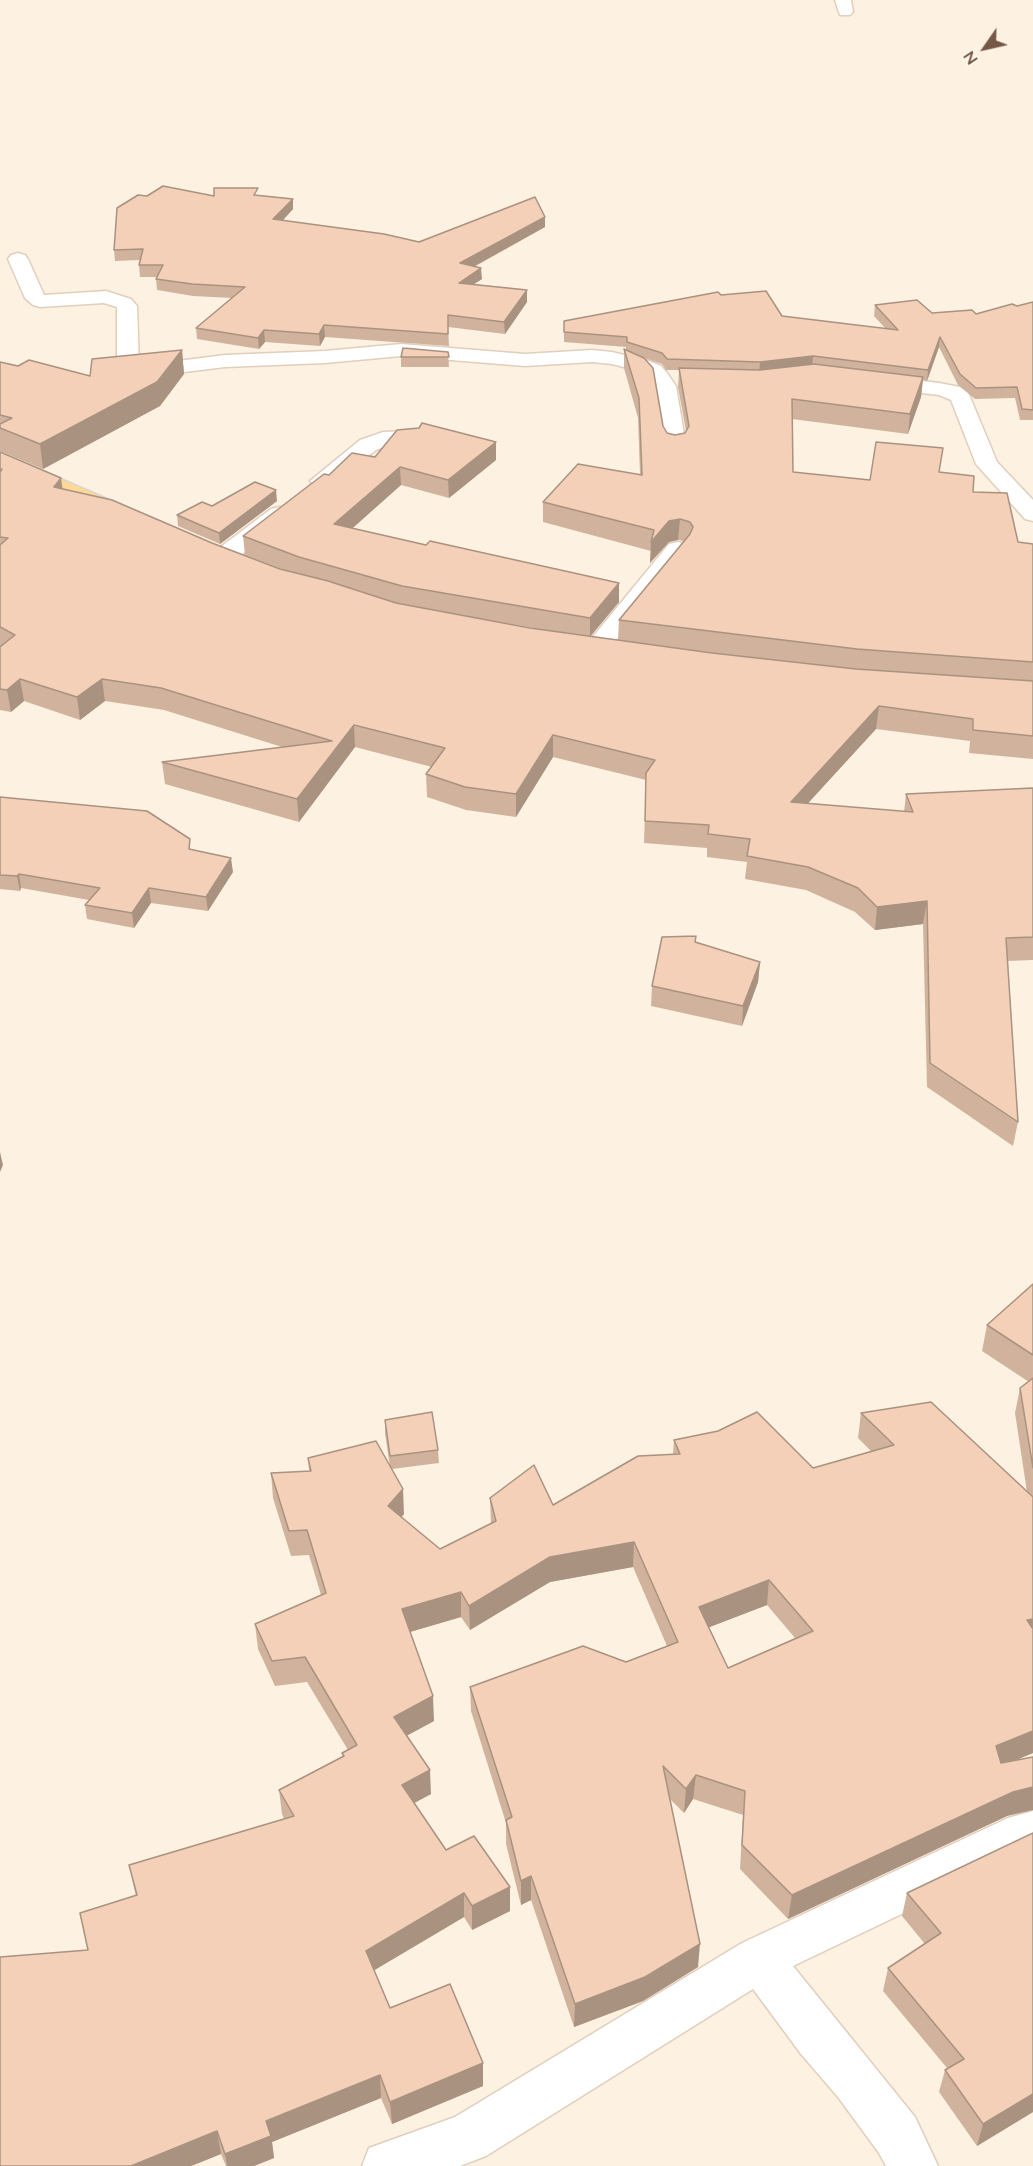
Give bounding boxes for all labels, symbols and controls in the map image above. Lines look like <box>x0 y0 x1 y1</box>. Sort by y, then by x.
north arrow <box>955 18 1015 78</box>
text: N <box>958 48 981 69</box>

